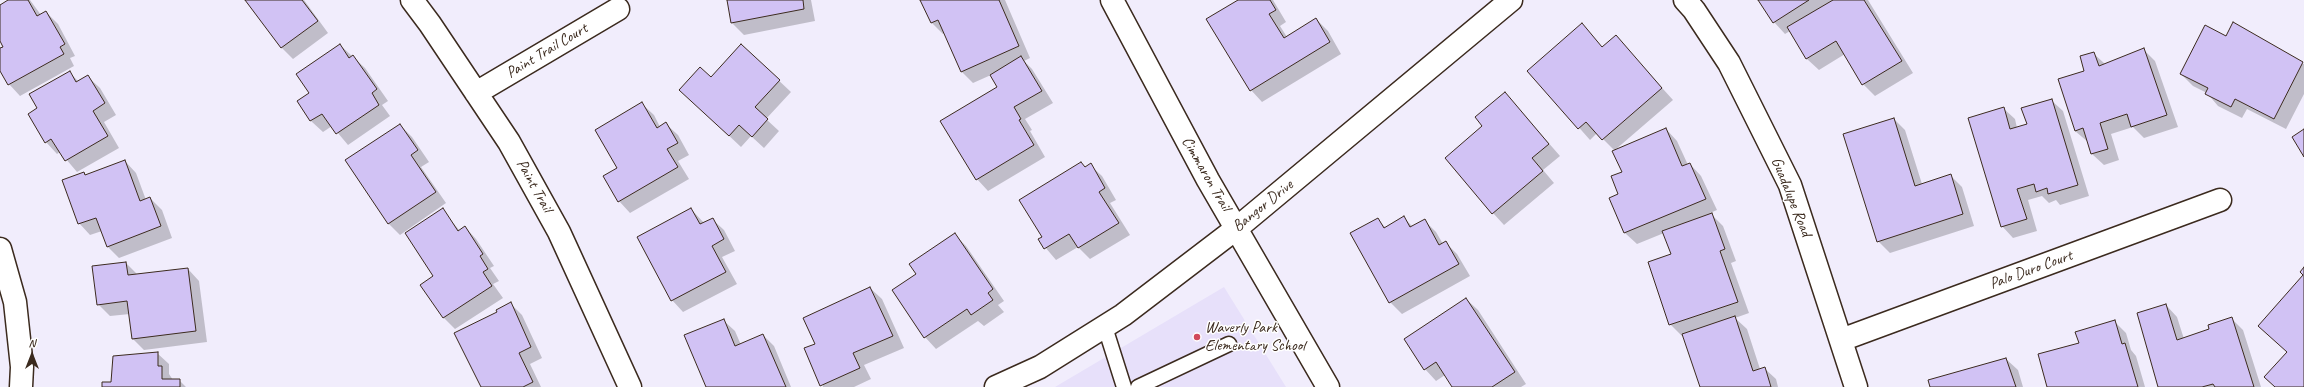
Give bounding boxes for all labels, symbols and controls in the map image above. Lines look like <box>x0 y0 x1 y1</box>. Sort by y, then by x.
street label: Paint Trail Court <box>503 19 591 83</box>
street label: Cimmaron Trail <box>1177 133 1235 215</box>
street label: Guadalupe Road <box>1766 155 1816 239</box>
street label: Paint Trail <box>512 156 556 216</box>
street label: Bangor Drive <box>1229 176 1297 236</box>
street label: Palo Duro Court <box>1987 246 2075 294</box>
place label: Waverly Park Elementary School <box>1205 318 1305 356</box>
marker: Waverly Park Elementary School <box>1192 332 1202 342</box>
north arrow <box>12 335 52 375</box>
text: N <box>29 336 35 350</box>

